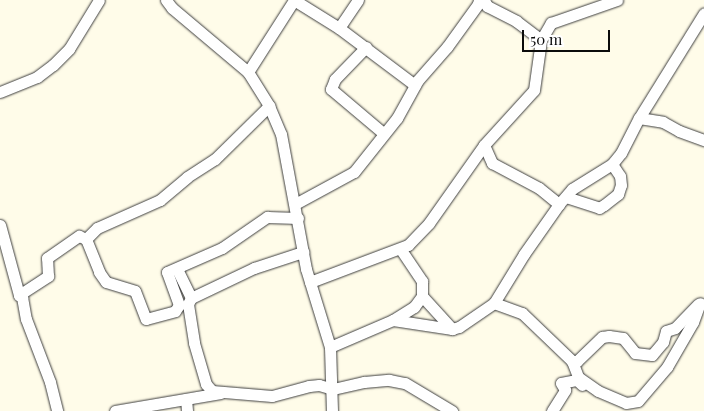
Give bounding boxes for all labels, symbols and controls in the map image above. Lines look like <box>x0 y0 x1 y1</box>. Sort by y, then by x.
scale bar <box>524 20 612 52</box>
text: 50 m <box>530 29 562 49</box>

